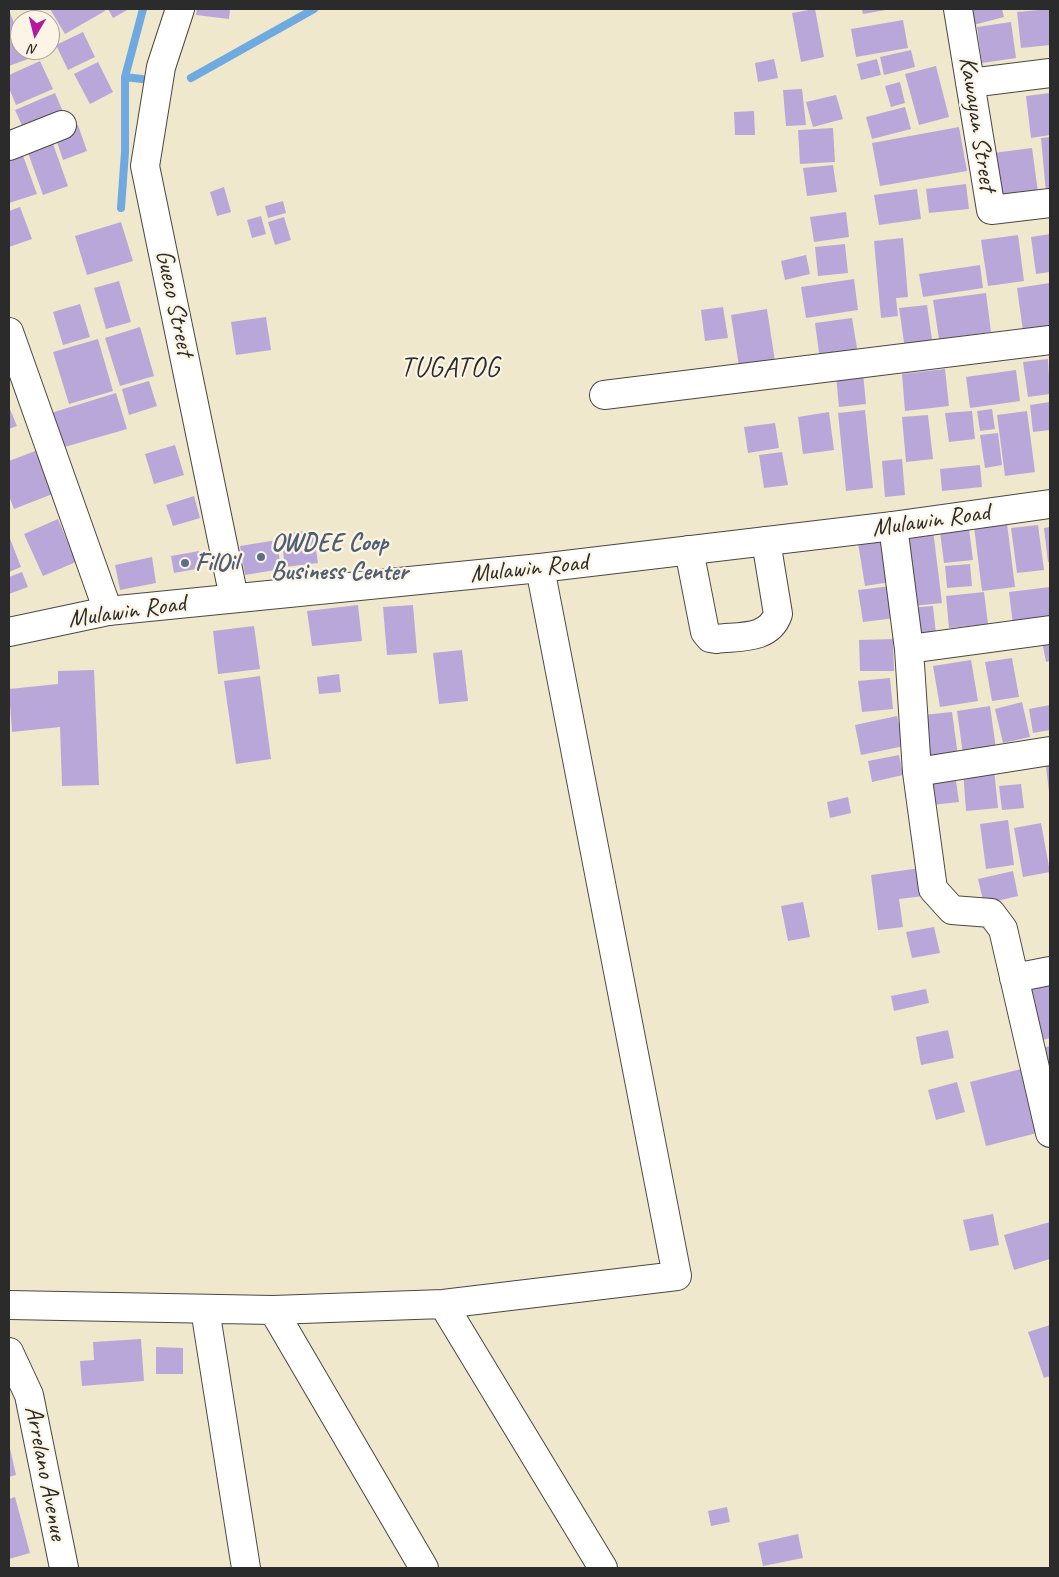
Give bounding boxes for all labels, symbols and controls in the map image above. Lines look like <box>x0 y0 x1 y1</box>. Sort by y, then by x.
north arrow <box>10 10 60 60</box>
text: N <box>28 40 38 58</box>
street label: Kawayan Street <box>952 55 1002 193</box>
street label: Gueco Street <box>148 247 200 359</box>
district label: TUGATOG <box>399 352 501 386</box>
street label: Mulawin Road <box>870 498 992 544</box>
place label: OWDEE Coop Business Center <box>271 528 408 587</box>
place label: FilOil <box>195 548 238 578</box>
street label: Mulawin Road <box>469 548 589 590</box>
marker: OWDEE Coop Business Center <box>255 551 267 563</box>
marker: FilOil <box>179 557 191 569</box>
street label: Mulawin Road <box>66 589 188 635</box>
street label: Arrelano Avenue <box>17 1403 73 1543</box>

